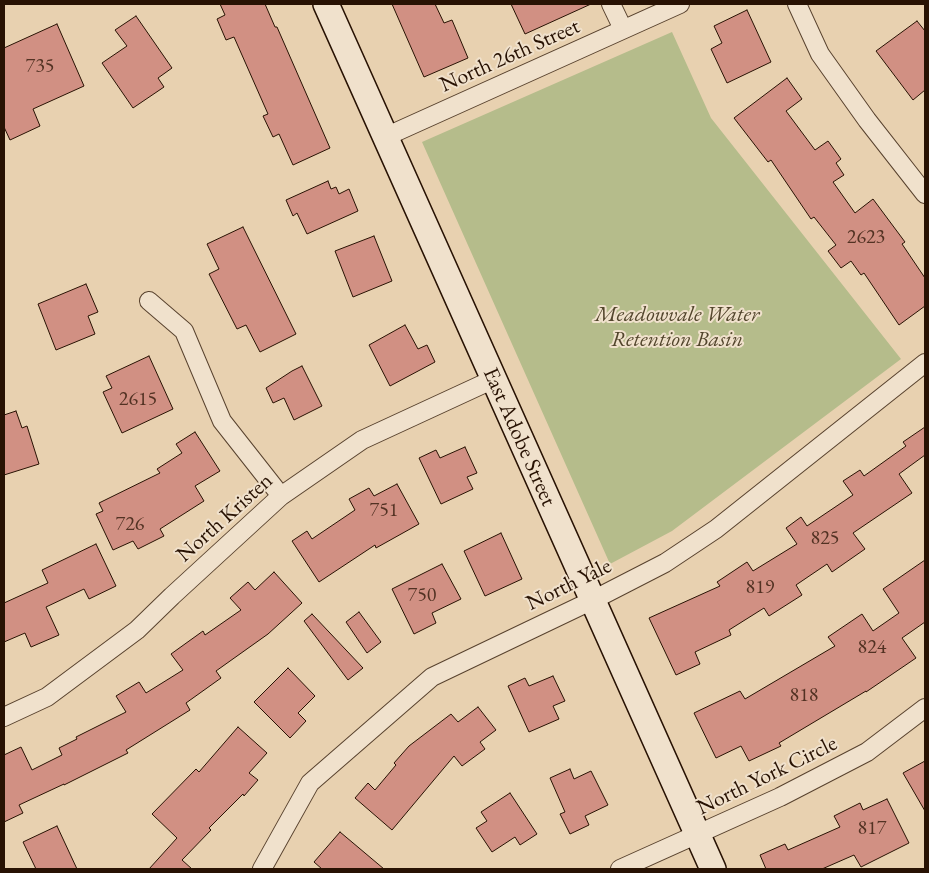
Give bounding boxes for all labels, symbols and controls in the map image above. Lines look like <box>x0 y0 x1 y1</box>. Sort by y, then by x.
street label: North 26th Street <box>436 13 584 99</box>
house number: 735 <box>26 55 54 79</box>
house number: 2623 <box>847 226 885 250</box>
park label: Meadowvale Water Retention Basin <box>595 302 759 354</box>
street label: East Adobe Street <box>477 364 561 510</box>
house number: 2615 <box>119 388 157 412</box>
street label: North Kristen <box>171 468 279 568</box>
house number: 751 <box>370 499 398 523</box>
house number: 726 <box>116 513 144 537</box>
house number: 825 <box>811 527 839 551</box>
street label: North Yale <box>522 553 616 617</box>
house number: 819 <box>746 576 774 600</box>
house number: 750 <box>408 584 436 608</box>
house number: 824 <box>858 636 886 660</box>
house number: 818 <box>790 684 818 708</box>
street label: North York Circle <box>692 731 842 821</box>
house number: 817 <box>858 817 886 841</box>

